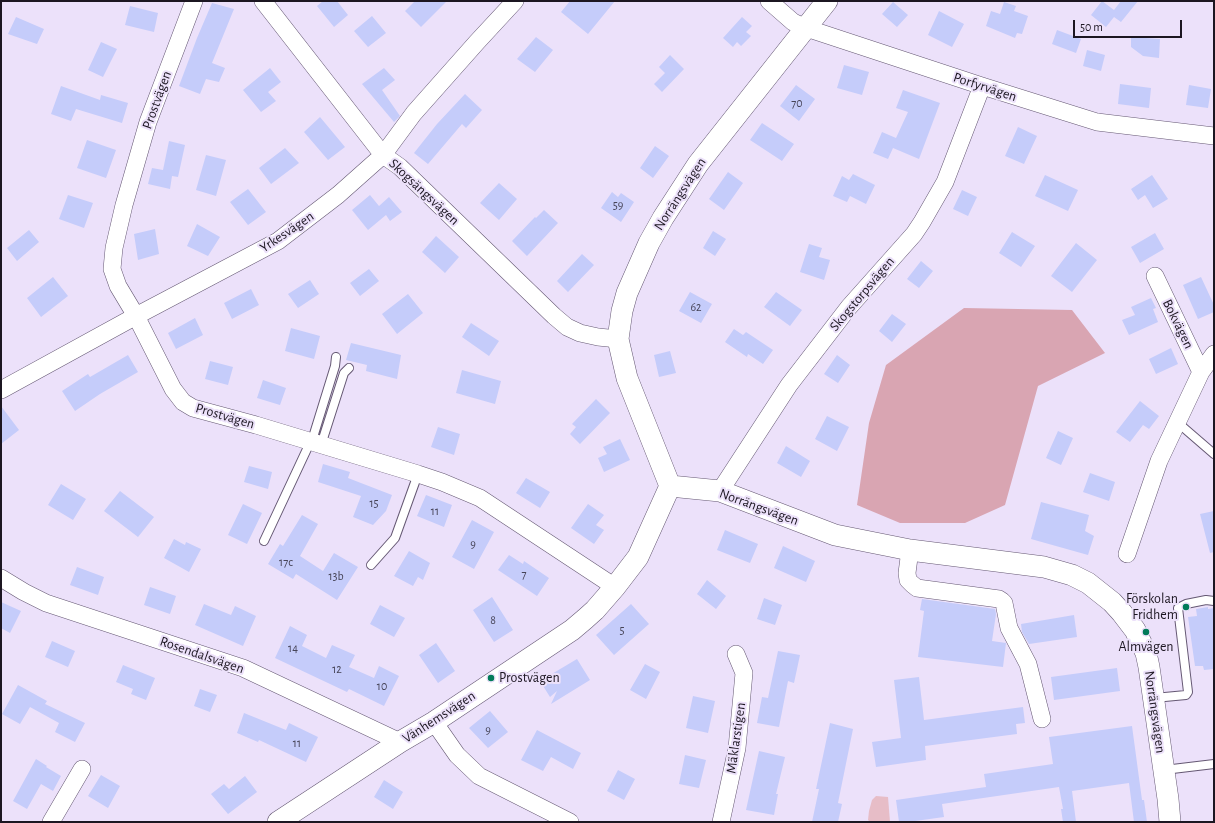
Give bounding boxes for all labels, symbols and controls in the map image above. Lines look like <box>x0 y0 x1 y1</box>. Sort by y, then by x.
scale bar <box>1075 12 1184 38</box>
text: 50 m <box>1080 21 1103 33</box>
street label: Prostvägen <box>139 69 175 131</box>
street label: Porfyrvägen <box>951 69 1019 105</box>
house number: 70 <box>791 96 803 110</box>
street label: Skogsängsvägen <box>385 155 463 229</box>
street label: Norrängsvägen <box>650 155 710 233</box>
house number: 59 <box>613 198 623 212</box>
street label: Yrkesvägen <box>257 208 317 256</box>
street label: Skogstorpsvägen <box>826 253 898 335</box>
street label: Bokvägen <box>1159 296 1197 352</box>
house number: 62 <box>690 300 702 314</box>
street label: Prostvägen <box>193 400 257 432</box>
street label: Norrängsvägen <box>717 485 801 529</box>
house number: 15 <box>369 496 379 510</box>
house number: 11 <box>431 504 439 518</box>
house number: 9 <box>470 537 476 551</box>
house number: 17c <box>279 555 293 569</box>
house number: 7 <box>521 567 527 581</box>
house number: 13b <box>328 569 344 583</box>
place label: Förskolan Fridhem <box>1126 591 1178 624</box>
marker: Förskolan Fridhem <box>1181 602 1191 612</box>
house number: 8 <box>490 613 496 627</box>
house number: 5 <box>619 623 625 637</box>
marker: Almvägen <box>1141 627 1151 637</box>
street label: Rosendalsvägen <box>158 633 246 677</box>
place label: Almvägen <box>1118 639 1174 655</box>
house number: 14 <box>288 641 298 655</box>
house number: 12 <box>332 662 342 676</box>
place label: Prostvägen <box>499 670 560 686</box>
street label: Norrängsvägen <box>1141 670 1169 754</box>
marker: Prostvägen <box>486 673 496 683</box>
house number: 10 <box>377 679 387 693</box>
street label: Vänhemsvägen <box>399 687 479 747</box>
street label: Mäklarstigen <box>723 701 749 775</box>
house number: 9 <box>485 723 491 737</box>
house number: 11 <box>293 736 301 750</box>

